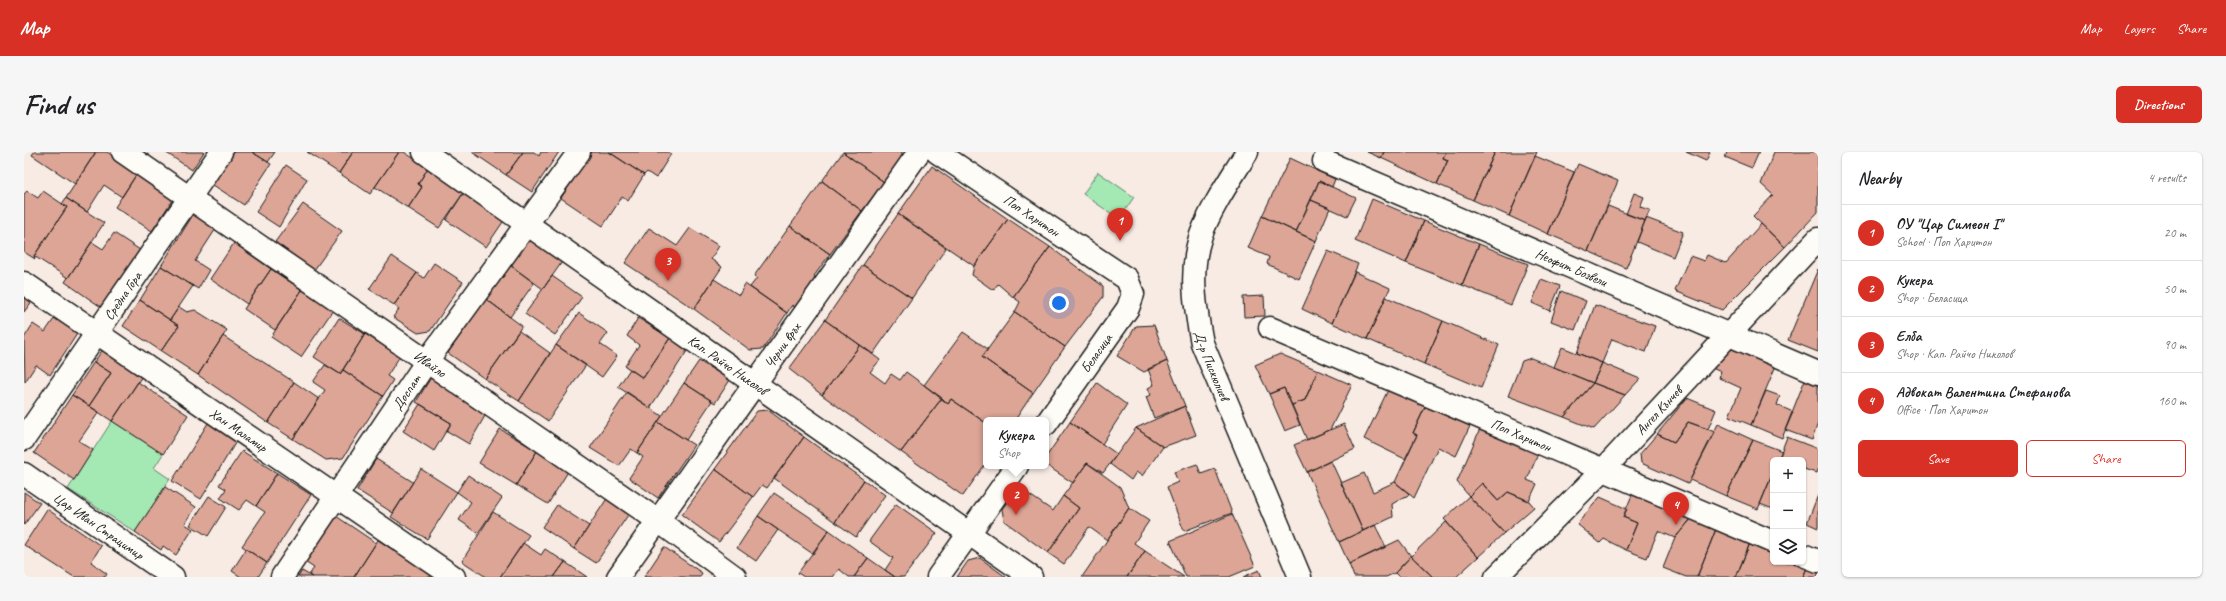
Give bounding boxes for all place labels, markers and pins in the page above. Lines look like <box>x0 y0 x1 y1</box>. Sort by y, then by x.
pin: 1 <box>1107 208 1133 241</box>
pin: 3 <box>655 248 681 281</box>
pin: 2 <box>1003 482 1029 515</box>
pin: 4 <box>1663 492 1689 525</box>

